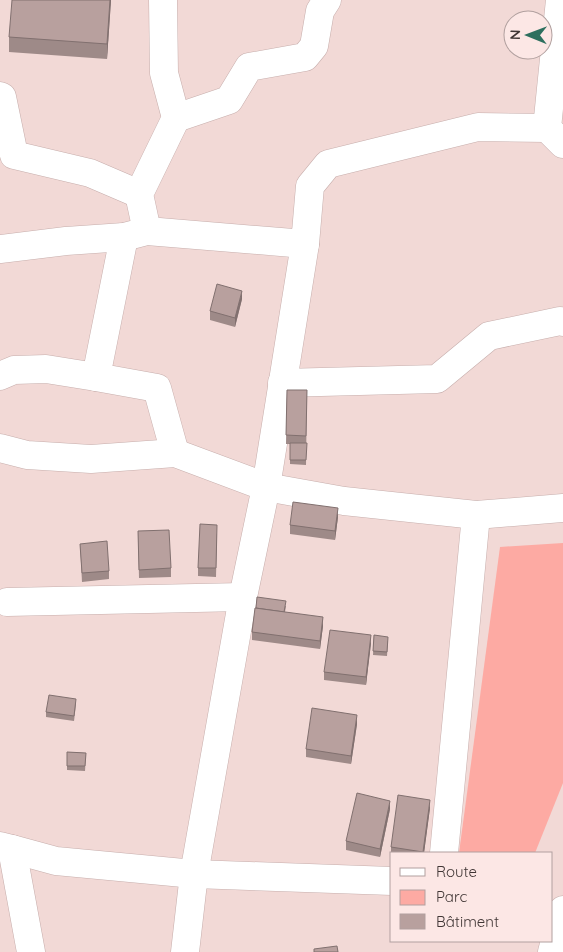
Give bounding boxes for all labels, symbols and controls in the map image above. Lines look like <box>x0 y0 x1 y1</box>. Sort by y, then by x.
north arrow <box>503 10 553 60</box>
text: N <box>506 29 524 40</box>
legend <box>390 852 553 942</box>
text: Route <box>436 862 477 881</box>
text: Parc <box>436 887 467 906</box>
text: Bâtiment <box>436 912 499 931</box>

